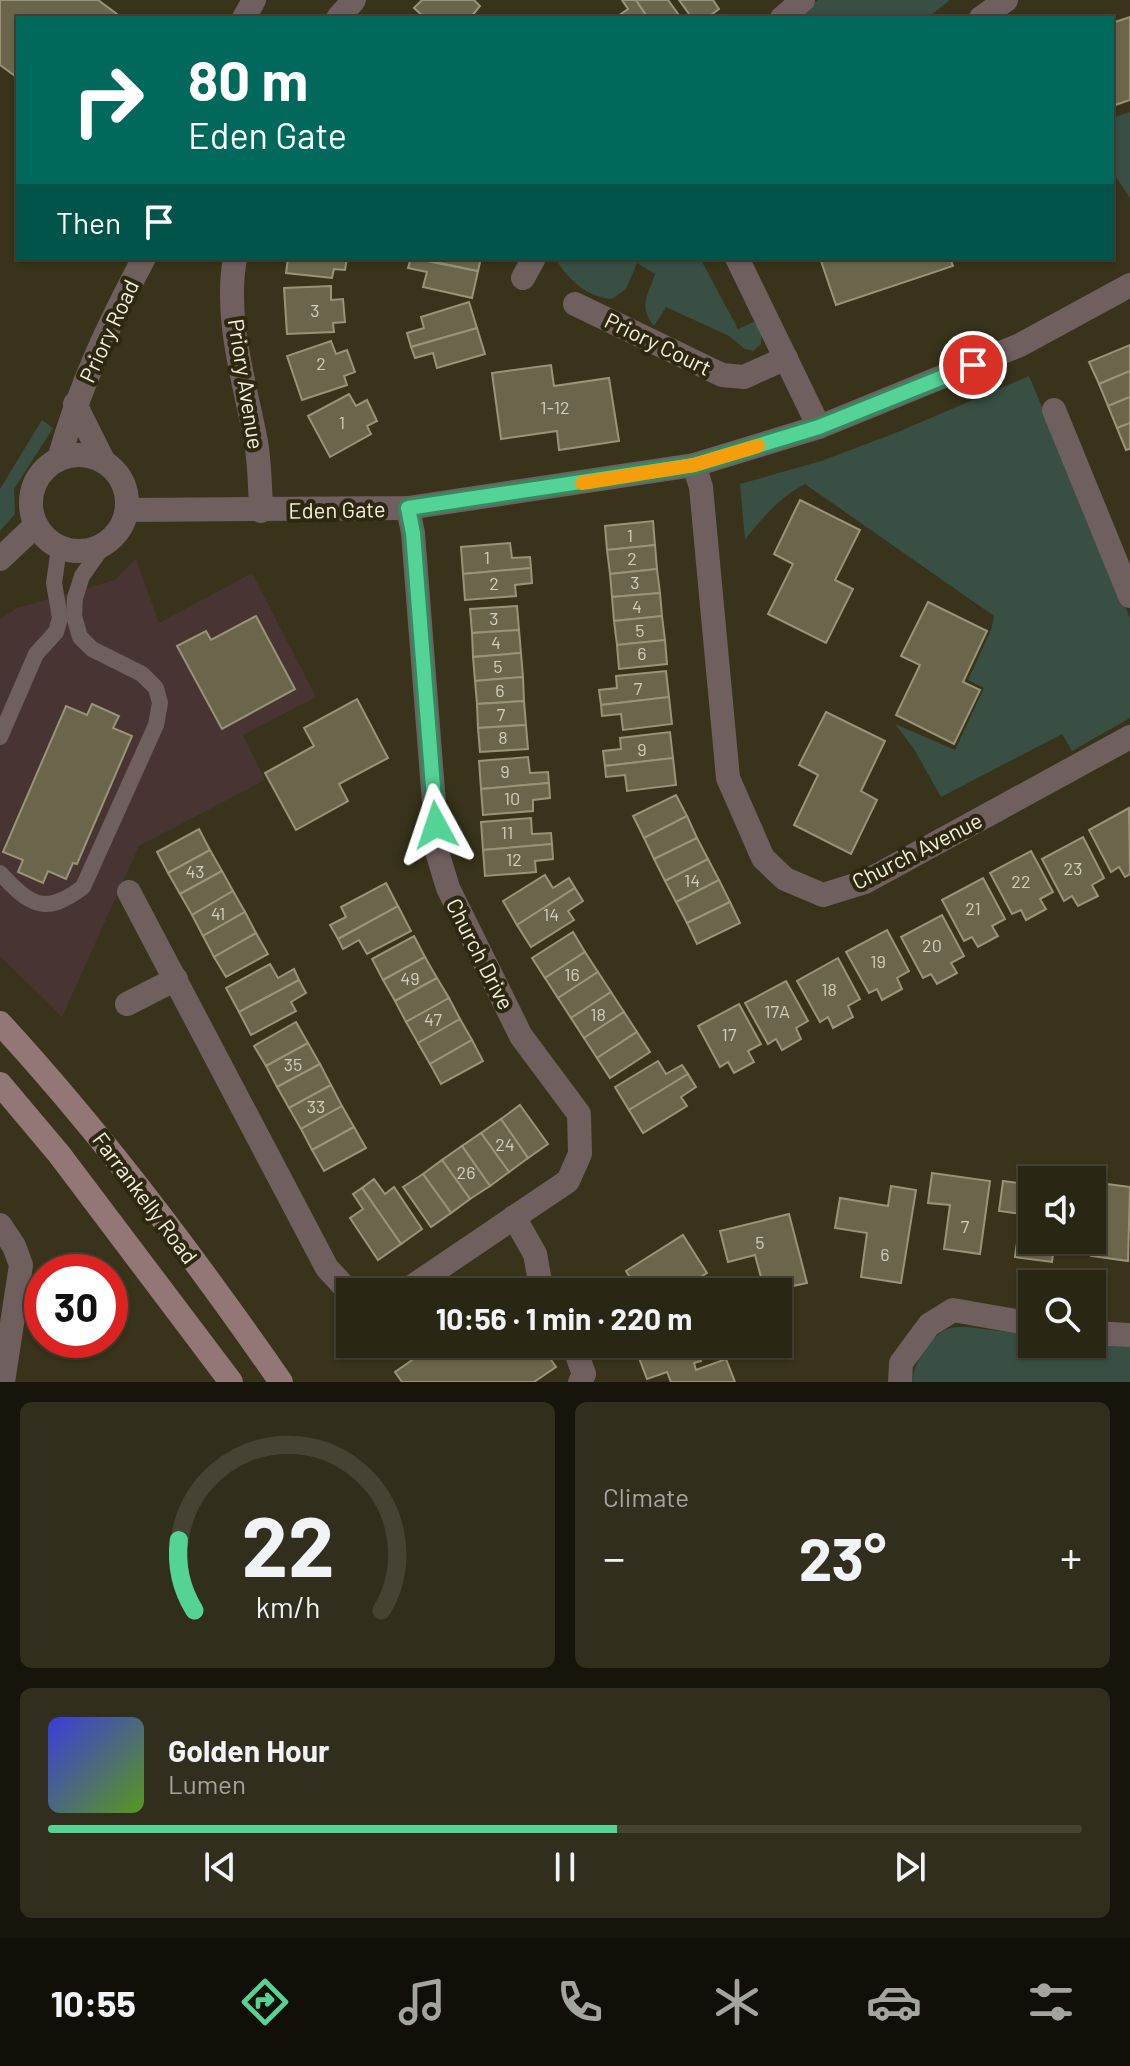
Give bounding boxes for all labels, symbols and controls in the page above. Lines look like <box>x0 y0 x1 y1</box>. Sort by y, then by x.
text: 80 m <box>188 45 308 112</box>
icon: right <box>56 48 160 152</box>
text: Eden Gate <box>188 113 347 156</box>
icon: arrive <box>137 200 181 244</box>
text: Then <box>56 204 121 240</box>
street label: Priory Road <box>73 275 143 386</box>
house number: 3 <box>310 299 320 321</box>
street label: Priory Court <box>601 306 716 380</box>
street label: Priory Avenue <box>224 317 270 451</box>
pin <box>939 331 1007 399</box>
icon: arrive <box>951 343 995 387</box>
house number: 2 <box>316 352 326 374</box>
house number: 1-12 <box>540 396 570 418</box>
house number: 1 <box>339 411 345 433</box>
street label: Eden Gate <box>288 495 386 523</box>
house number: 1 <box>627 524 633 546</box>
house number: 1 <box>484 546 490 568</box>
house number: 2 <box>627 547 637 569</box>
house number: 3 <box>630 571 640 593</box>
house number: 2 <box>489 572 499 594</box>
house number: 4 <box>632 595 642 617</box>
house number: 3 <box>489 607 499 629</box>
house number: 5 <box>635 619 645 641</box>
house number: 4 <box>491 631 501 653</box>
house number: 6 <box>637 642 647 664</box>
house number: 5 <box>493 655 503 677</box>
house number: 7 <box>634 677 643 699</box>
house number: 6 <box>495 679 505 701</box>
house number: 7 <box>497 703 506 725</box>
house number: 8 <box>498 726 508 748</box>
house number: 9 <box>637 738 647 760</box>
house number: 9 <box>500 760 510 782</box>
position arrow <box>394 783 478 867</box>
house number: 10 <box>504 787 520 809</box>
street label: Church Avenue <box>847 806 986 894</box>
house number: 11 <box>501 821 513 843</box>
house number: 12 <box>506 848 522 870</box>
house number: 23 <box>1064 857 1082 879</box>
house number: 43 <box>185 860 205 882</box>
house number: 14 <box>684 869 700 891</box>
house number: 22 <box>1011 870 1031 892</box>
street label: Church Drive <box>442 893 520 1014</box>
house number: 21 <box>965 897 981 919</box>
house number: 41 <box>211 902 225 924</box>
house number: 14 <box>543 903 559 925</box>
house number: 20 <box>922 934 942 956</box>
house number: 19 <box>870 950 886 972</box>
house number: 16 <box>564 963 580 985</box>
house number: 49 <box>400 967 420 989</box>
house number: 18 <box>821 978 837 1000</box>
house number: 17A <box>764 1000 790 1022</box>
house number: 18 <box>590 1003 606 1025</box>
house number: 47 <box>424 1008 442 1030</box>
house number: 17 <box>722 1023 737 1045</box>
house number: 35 <box>284 1053 302 1075</box>
house number: 33 <box>307 1095 325 1117</box>
street label: Farrankelly Road <box>88 1127 204 1268</box>
house number: 24 <box>495 1133 515 1155</box>
house number: 26 <box>457 1161 475 1183</box>
map controls <box>1018 1166 1106 1358</box>
button: sound <box>1018 1166 1106 1254</box>
house number: 7 <box>961 1215 970 1237</box>
house number: 5 <box>755 1231 765 1253</box>
house number: 6 <box>880 1243 890 1265</box>
speed limit sign: 30 <box>24 1254 128 1358</box>
button: search <box>1018 1270 1106 1358</box>
text: 10:56 · 1 min · 220 m <box>436 1300 692 1336</box>
text: Climate <box>603 1481 689 1512</box>
text: 22 <box>241 1494 334 1594</box>
text: 23° <box>799 1521 886 1593</box>
text: − <box>603 1530 625 1583</box>
text: + <box>1060 1530 1082 1583</box>
text: km/h <box>255 1589 320 1624</box>
text: Golden Hour <box>168 1732 330 1768</box>
text: Lumen <box>168 1768 246 1799</box>
icon: previous <box>198 1845 242 1889</box>
icon: pause <box>543 1845 587 1889</box>
icon: next <box>888 1845 932 1889</box>
icon: directions <box>237 1974 293 2030</box>
icon: music <box>394 1974 450 2030</box>
icon: phone <box>552 1974 608 2030</box>
icon: climate <box>709 1974 765 2030</box>
icon: car <box>866 1974 922 2030</box>
icon: filters <box>1023 1974 1079 2030</box>
text: 10:55 <box>51 1981 136 2024</box>

